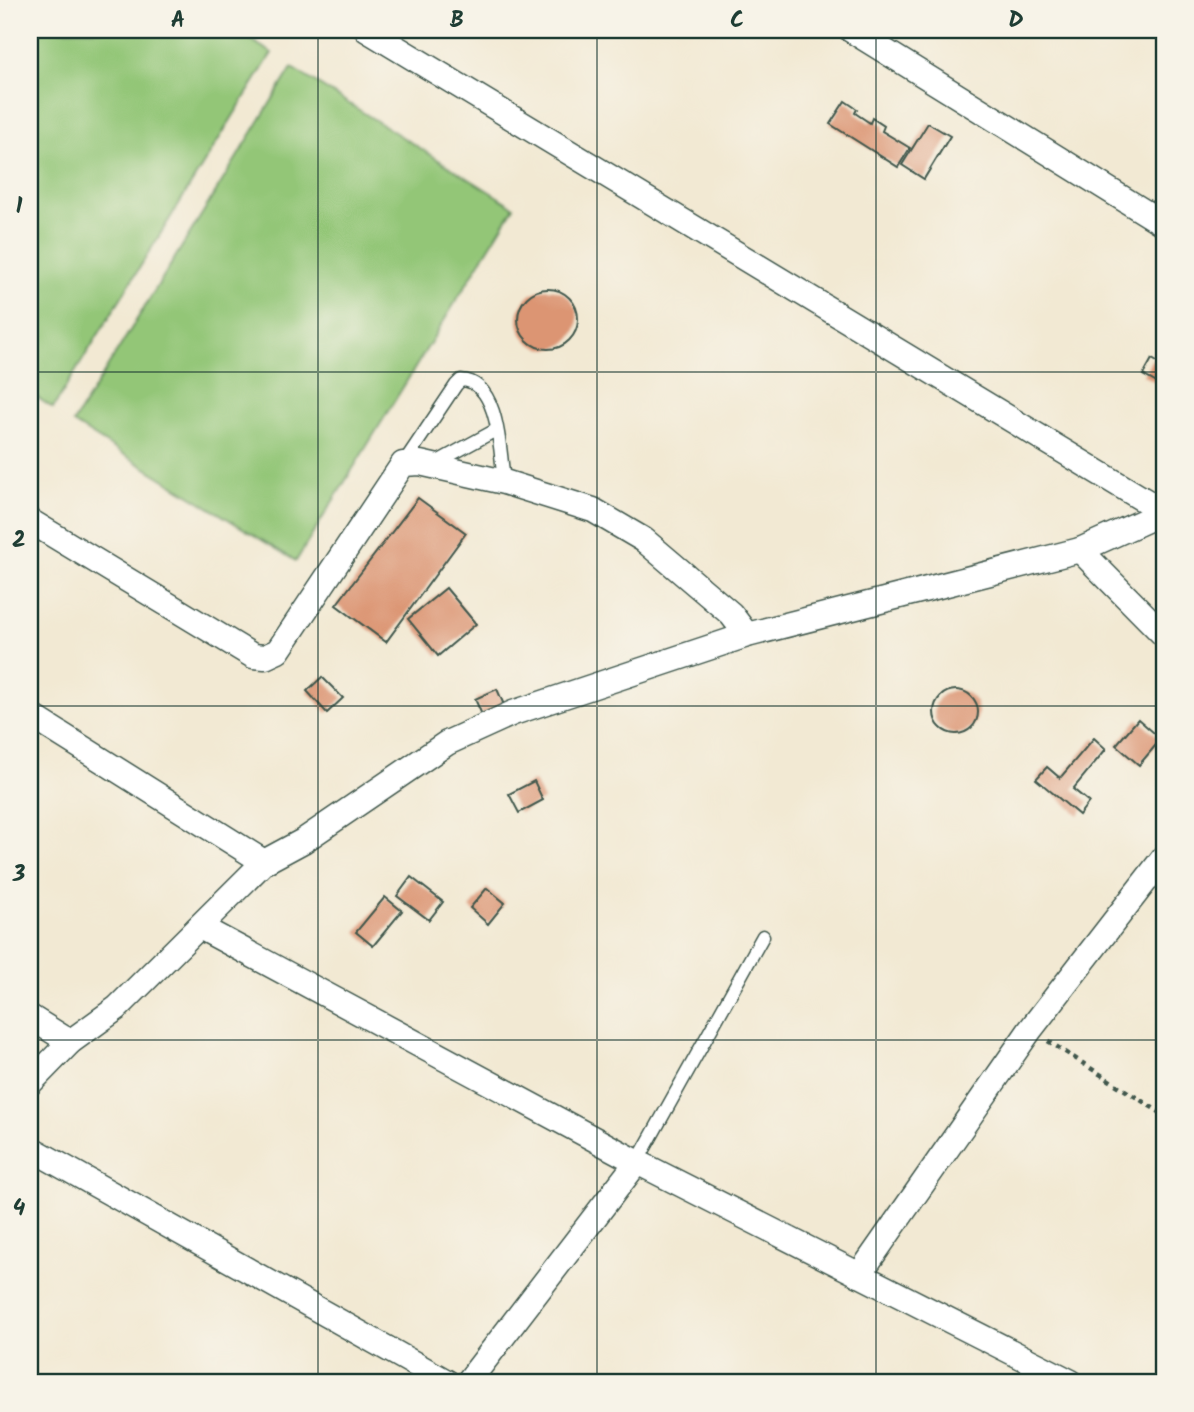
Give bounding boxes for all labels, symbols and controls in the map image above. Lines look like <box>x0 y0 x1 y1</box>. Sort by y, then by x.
text: A <box>171 3 185 39</box>
text: B <box>450 3 464 39</box>
text: C <box>730 3 744 39</box>
text: D <box>1008 3 1024 39</box>
text: 1 <box>16 189 23 225</box>
text: 2 <box>12 523 26 559</box>
text: 3 <box>12 857 26 893</box>
text: 4 <box>13 1191 26 1227</box>

